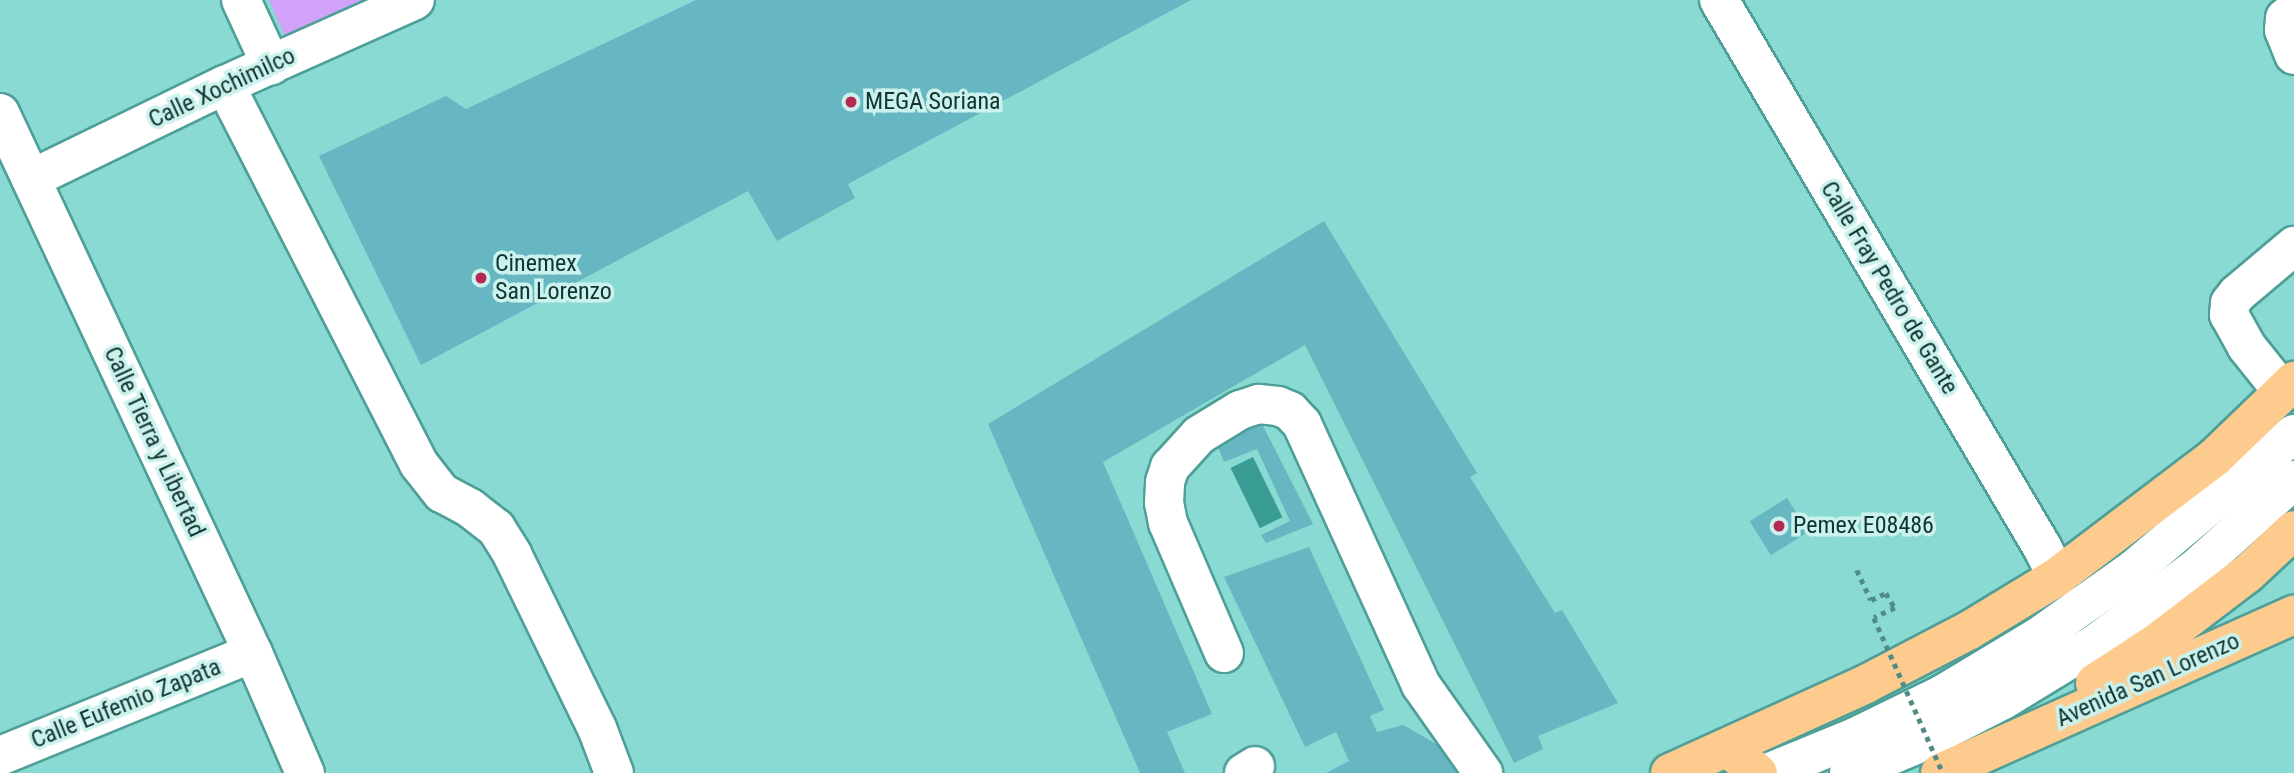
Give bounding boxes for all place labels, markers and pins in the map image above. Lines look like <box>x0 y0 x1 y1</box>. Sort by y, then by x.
place label: MEGA Soriana <box>865 88 1001 116</box>
marker: MEGA Soriana <box>843 94 859 110</box>
place label: Cinemex San Lorenzo <box>495 250 612 306</box>
marker: Cinemex San Lorenzo <box>473 270 489 286</box>
place label: Pemex E08486 <box>1793 512 1934 540</box>
marker: Pemex E08486 <box>1771 518 1787 534</box>

